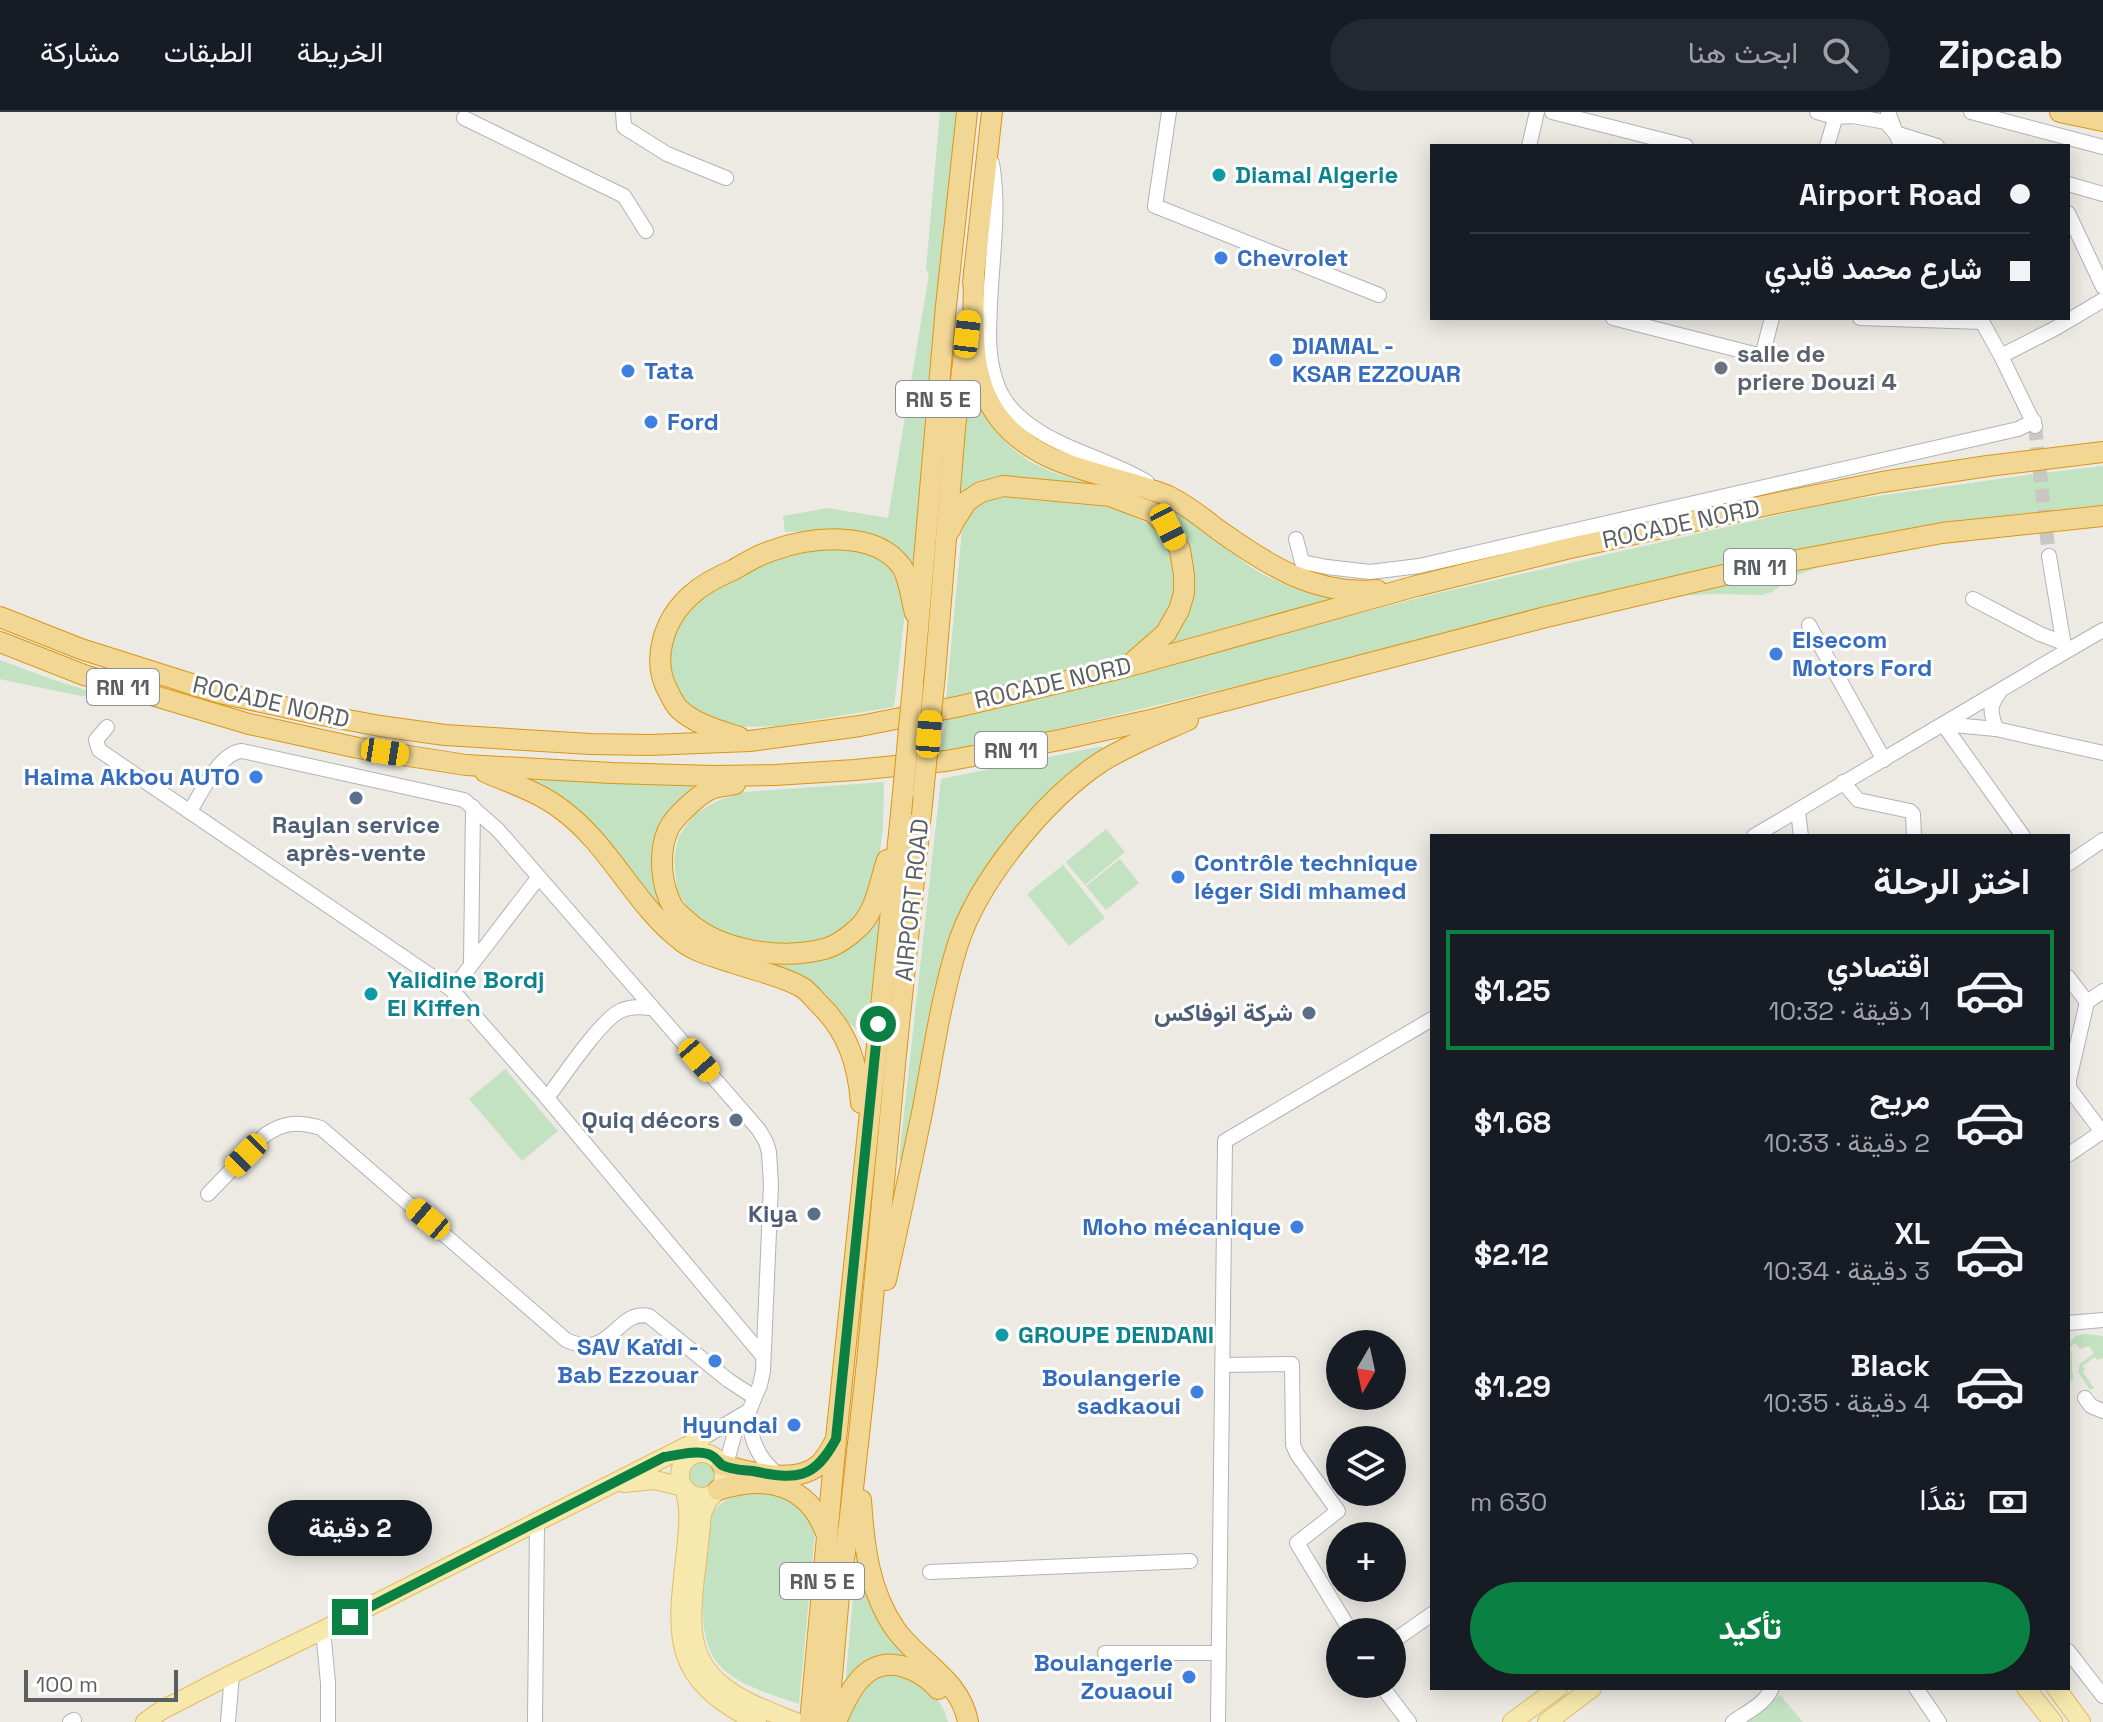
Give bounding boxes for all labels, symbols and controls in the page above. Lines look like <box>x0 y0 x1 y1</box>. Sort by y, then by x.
search box <box>1330 19 1890 91</box>
text: Zipcab <box>1938 31 2063 79</box>
text: ابحث هنا <box>1688 33 1798 72</box>
icon: search <box>1818 33 1862 77</box>
text: مشاركة <box>40 34 120 70</box>
text: الطبقات <box>164 34 253 70</box>
text: الخريطة <box>297 34 383 70</box>
place label: Diamal Algerie <box>1235 159 1398 190</box>
marker: Diamal Algerie <box>1210 166 1228 184</box>
text: Airport Road <box>1799 175 1982 214</box>
place label: Chevrolet <box>1237 242 1348 273</box>
marker: Chevrolet <box>1212 249 1230 267</box>
text: شارع محمد قايدي <box>1765 249 1982 288</box>
car <box>952 309 982 359</box>
place label: DIAMAL - KSAR EZZOUAR <box>1292 330 1461 389</box>
place label: salle de priere Douzi 4 <box>1737 338 1897 397</box>
marker: DIAMAL - KSAR EZZOUAR <box>1267 351 1285 369</box>
place label: Tata <box>644 355 694 386</box>
marker: salle de priere Douzi 4 <box>1712 359 1730 377</box>
marker: Tata <box>619 362 637 380</box>
road number: RN 5 E <box>896 381 980 417</box>
place label: Ford <box>667 406 719 437</box>
marker: Ford <box>642 413 660 431</box>
street label: ROCADE NORD <box>1599 492 1762 555</box>
car <box>1146 500 1190 554</box>
road number: RN 11 <box>1724 549 1796 585</box>
place label: Elsecom Motors Ford <box>1792 624 1932 683</box>
marker: Elsecom Motors Ford <box>1767 645 1785 663</box>
street label: ROCADE NORD <box>971 649 1134 716</box>
street label: ROCADE NORD <box>190 668 353 735</box>
road number: RN 11 <box>87 669 159 705</box>
car <box>915 709 943 759</box>
road number: RN 11 <box>975 732 1047 768</box>
car <box>359 736 411 768</box>
place label: Haima Akbou AUTO <box>24 761 240 792</box>
marker: Haima Akbou AUTO <box>247 768 265 786</box>
marker: Raylan service après-vente <box>347 789 365 807</box>
place label: Raylan service après-vente <box>272 809 440 868</box>
street label: AIRPORT ROAD <box>888 817 935 983</box>
place label: Contrôle technique léger Sidi mhamed <box>1194 847 1418 906</box>
text: اختر الرحلة <box>1873 859 2030 905</box>
marker: Contrôle technique léger Sidi mhamed <box>1169 868 1187 886</box>
text: اقتصادي <box>1827 947 1930 986</box>
icon: car <box>1954 954 2026 1026</box>
place label: Yalidine Bordj El Kiffen <box>387 964 544 1023</box>
text: $1.25 <box>1474 971 1551 1010</box>
marker: Yalidine Bordj El Kiffen <box>362 985 380 1003</box>
text: 1 دقيقة · 10:32 <box>1769 994 1930 1028</box>
place label: شركة انوفاكس <box>1154 997 1293 1028</box>
marker: شركة انوفاكس <box>1300 1004 1318 1022</box>
route start <box>860 1006 896 1042</box>
car <box>674 1034 724 1086</box>
text: مريح <box>1870 1079 1930 1118</box>
icon: car <box>1954 1086 2026 1158</box>
text: $1.68 <box>1474 1103 1551 1142</box>
place label: Quiq décors <box>581 1104 720 1135</box>
marker: Quiq décors <box>727 1111 745 1129</box>
text: 2 دقيقة · 10:33 <box>1764 1126 1930 1160</box>
car <box>221 1129 271 1181</box>
car <box>402 1194 454 1244</box>
place label: Kiya <box>748 1198 798 1229</box>
marker: Kiya <box>805 1205 823 1223</box>
place label: Moho mécanique <box>1082 1211 1281 1242</box>
text: XL <box>1894 1214 1930 1253</box>
marker: Moho mécanique <box>1288 1218 1306 1236</box>
icon: car <box>1954 1218 2026 1290</box>
text: $2.12 <box>1474 1235 1549 1274</box>
text: 3 دقيقة · 10:34 <box>1763 1254 1930 1288</box>
place label: GROUPE DENDANI <box>1018 1319 1214 1350</box>
marker: GROUPE DENDANI <box>993 1326 1011 1344</box>
north arrow <box>1326 1330 1406 1410</box>
map controls <box>1326 1330 1406 1698</box>
place label: SAV Kaïdi - Bab Ezzouar <box>557 1331 699 1390</box>
text: Black <box>1851 1346 1930 1385</box>
icon: car <box>1954 1350 2026 1422</box>
marker: SAV Kaïdi - Bab Ezzouar <box>706 1352 724 1370</box>
place label: Boulangerie sadkaoui <box>1042 1362 1181 1421</box>
text: $1.29 <box>1474 1367 1551 1406</box>
marker: Boulangerie sadkaoui <box>1188 1383 1206 1401</box>
text: 4 دقيقة · 10:35 <box>1763 1386 1930 1420</box>
place label: Hyundai <box>682 1409 778 1440</box>
marker: Hyundai <box>785 1416 803 1434</box>
button: layers <box>1326 1426 1406 1506</box>
text: نقدًا <box>1920 1480 1966 1519</box>
icon: cash <box>1986 1480 2030 1524</box>
text: 630 m <box>1470 1485 1547 1519</box>
callout: 2 دقيقة <box>268 1501 432 1557</box>
text: 2 دقيقة <box>308 1511 392 1545</box>
button: + <box>1326 1522 1406 1602</box>
road number: RN 5 E <box>780 1563 864 1599</box>
button: تأكيد <box>1470 1582 2030 1674</box>
route end <box>332 1599 368 1635</box>
button: − <box>1326 1618 1406 1698</box>
place label: Boulangerie Zouaoui <box>1034 1647 1173 1706</box>
scale bar <box>24 1666 178 1702</box>
marker: Boulangerie Zouaoui <box>1180 1668 1198 1686</box>
text: 100 m <box>36 1670 98 1698</box>

